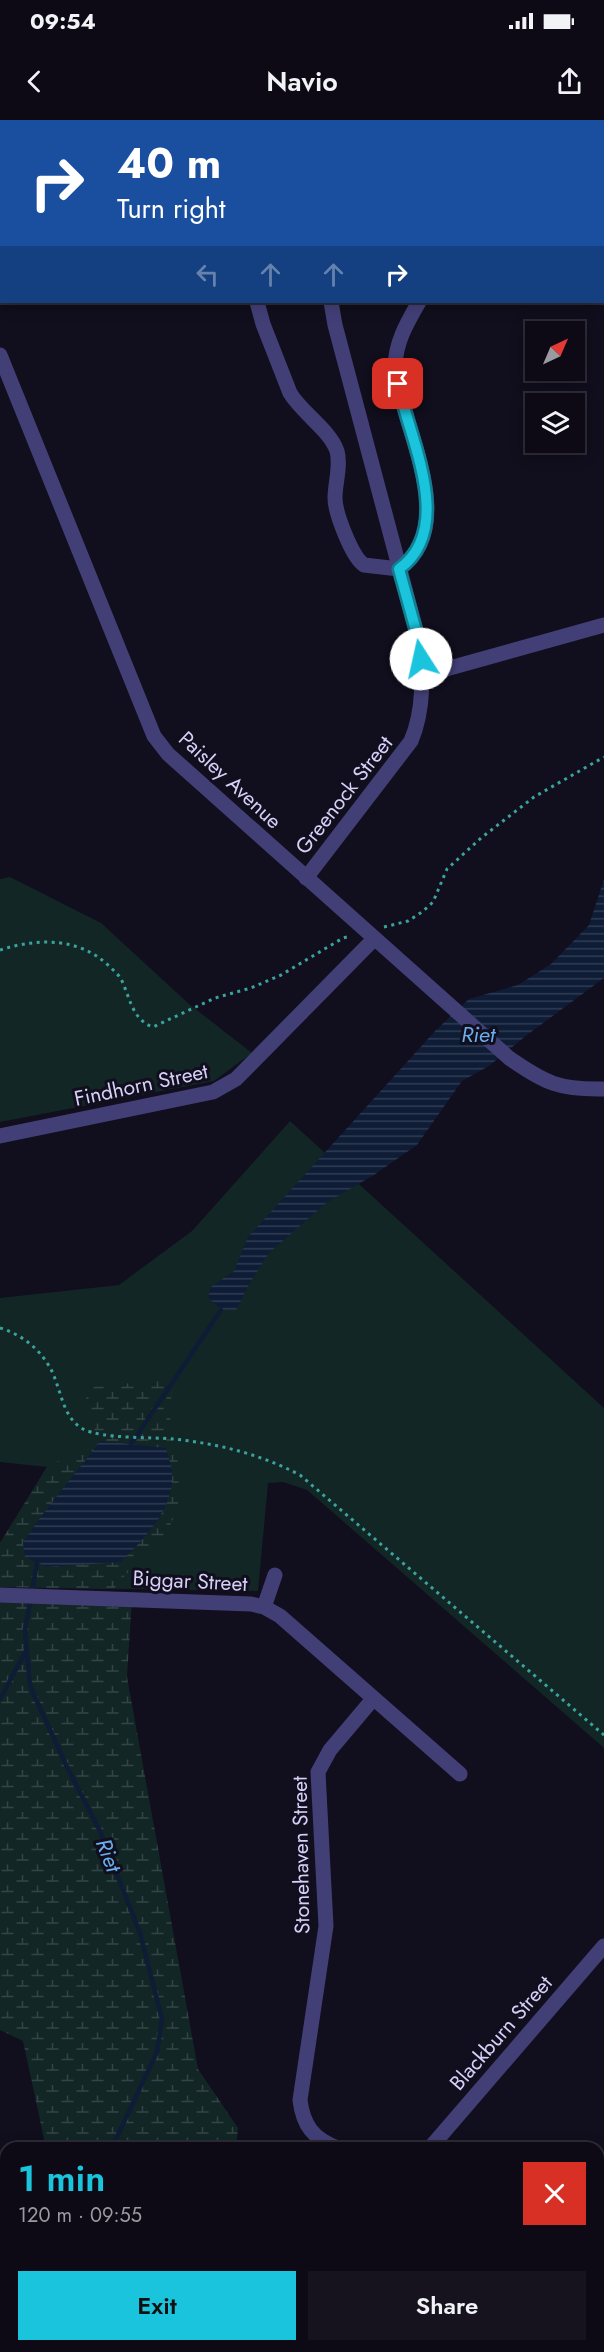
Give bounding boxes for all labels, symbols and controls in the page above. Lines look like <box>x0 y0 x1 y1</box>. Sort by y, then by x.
text: 09:54 <box>30 5 96 37</box>
text: Navio <box>266 62 338 101</box>
icon: back <box>18 65 51 98</box>
icon: share <box>553 65 586 98</box>
text: 40 m <box>117 133 221 194</box>
icon: right <box>18 144 96 222</box>
text: Turn right <box>117 189 225 228</box>
icon: left <box>191 258 224 291</box>
icon: ahead <box>254 258 287 291</box>
icon: ahead <box>317 258 350 291</box>
icon: right <box>380 258 413 291</box>
north arrow <box>525 321 585 381</box>
map controls <box>525 321 585 453</box>
pin <box>372 358 423 409</box>
icon: arrive <box>381 367 414 400</box>
button: layers <box>525 393 585 453</box>
position arrow <box>389 627 453 691</box>
street label: Paisley Avenue <box>172 724 288 836</box>
street label: Greenock Street <box>288 729 400 861</box>
water label: Riet <box>461 1018 497 1050</box>
street label: Findhorn Street <box>71 1056 211 1114</box>
street label: Biggar Street <box>132 1563 248 1599</box>
street label: Stonehaven Street <box>285 1776 317 1934</box>
water label: Riet <box>88 1834 131 1878</box>
street label: Blackburn Street <box>443 1969 559 2097</box>
text: 1 min <box>18 2152 105 2204</box>
button: close <box>523 2162 586 2225</box>
text: 120 m · 09:55 <box>18 2201 142 2230</box>
button: Exit <box>18 2271 296 2340</box>
button: Share <box>308 2271 586 2340</box>

